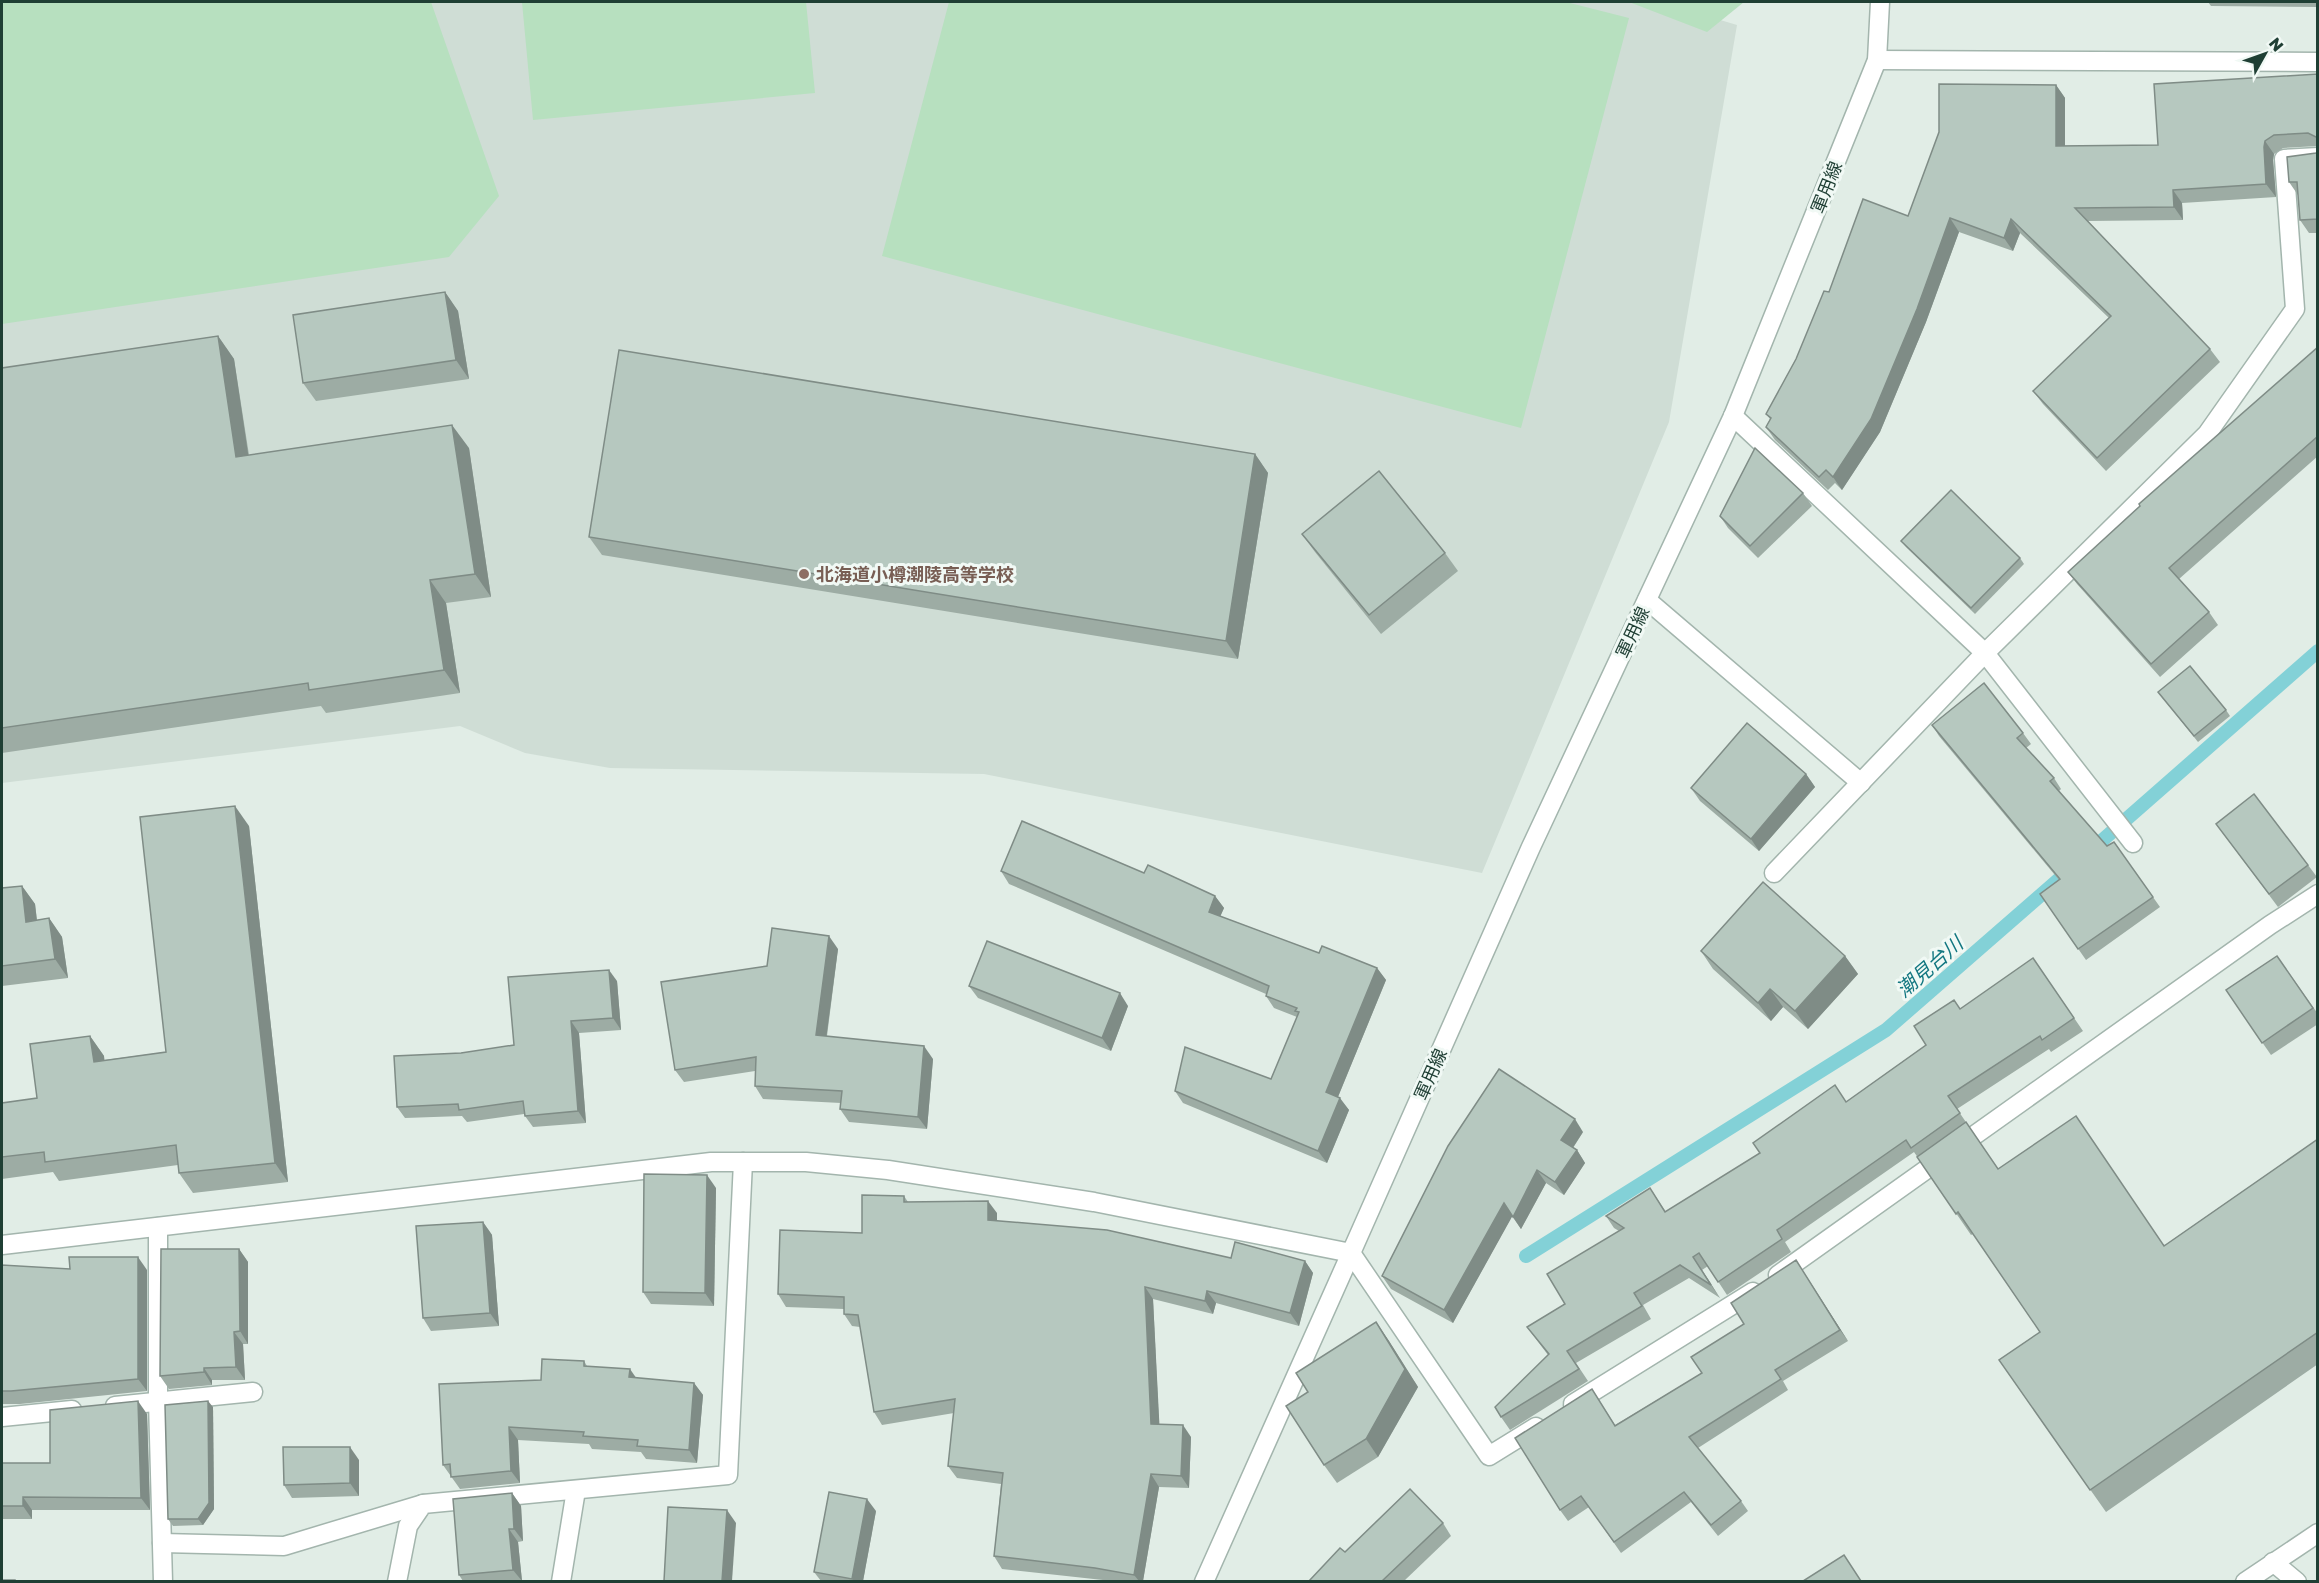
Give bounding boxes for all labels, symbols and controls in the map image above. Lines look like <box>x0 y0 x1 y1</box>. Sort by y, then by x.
north arrow <box>2235 24 2295 84</box>
text: N <box>2265 33 2288 55</box>
street label: 軍用線 <box>1806 158 1846 216</box>
place label: 北海道小樽潮陵高等学校 <box>816 563 1014 585</box>
marker: 北海道小樽潮陵高等学校 <box>797 567 811 581</box>
street label: 軍用線 <box>1611 603 1653 661</box>
water label: 潮見台川 <box>1891 929 1969 1001</box>
street label: 軍用線 <box>1409 1045 1451 1103</box>

